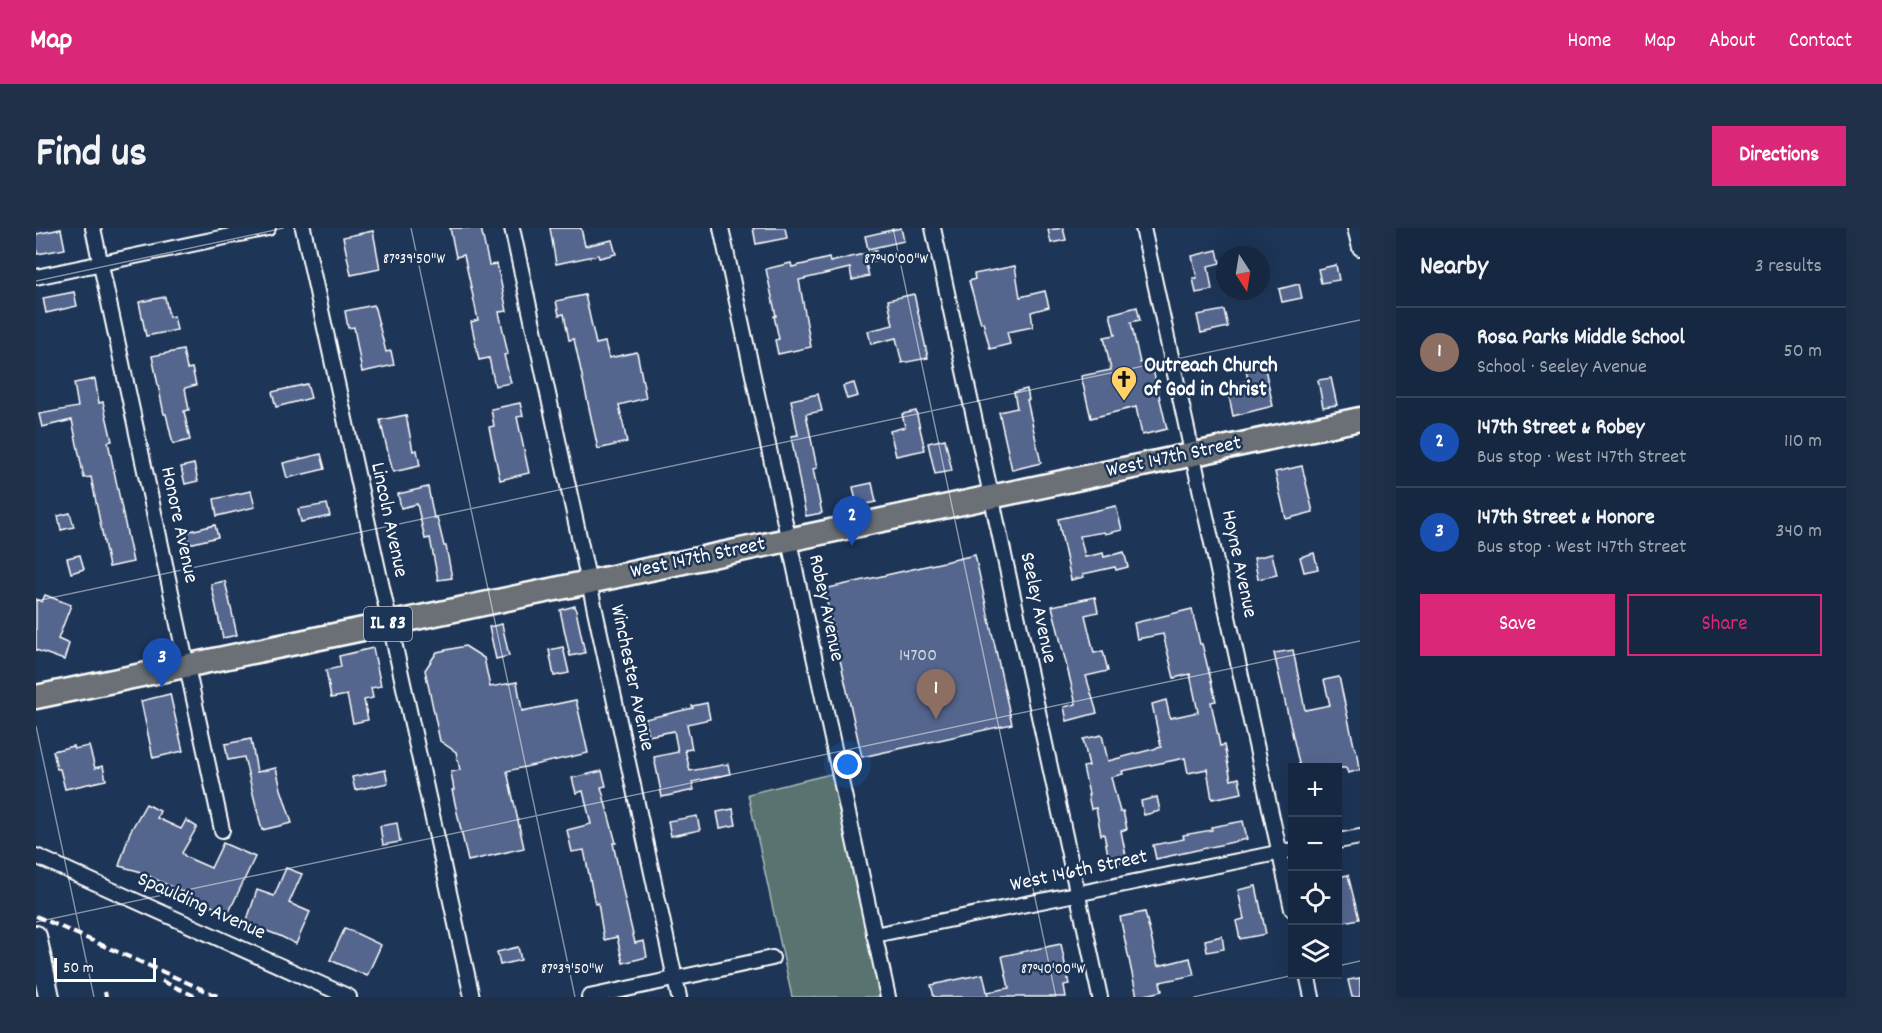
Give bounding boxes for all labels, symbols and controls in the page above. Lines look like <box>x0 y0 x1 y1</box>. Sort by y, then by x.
text: Map <box>30 22 72 62</box>
text: Home <box>1567 27 1611 57</box>
text: Map <box>1644 27 1676 57</box>
text: About <box>1709 27 1756 57</box>
text: Contact <box>1789 27 1852 57</box>
text: Find us <box>36 126 147 186</box>
button: Directions <box>1712 126 1846 186</box>
north arrow <box>1216 246 1270 300</box>
text: 87°39'50"W <box>383 249 445 271</box>
text: 87°40'00"W <box>864 249 929 271</box>
text: Nearby <box>1420 249 1488 286</box>
text: 3 results <box>1755 253 1822 281</box>
text: Rosa Parks Middle School <box>1477 323 1685 354</box>
text: 1 <box>1437 338 1442 366</box>
text: 50 m <box>1784 338 1822 366</box>
place label: Outreach Church of God in Christ <box>1144 352 1278 406</box>
text: School · Seeley Avenue <box>1477 354 1647 382</box>
church icon: Outreach Church of God in Christ <box>1109 364 1139 402</box>
text: 147th Street & Robey <box>1477 413 1644 444</box>
text: 2 <box>1435 428 1444 456</box>
text: 110 m <box>1784 428 1822 456</box>
street label: West 147th Street <box>1104 429 1244 487</box>
text: Bus stop · West 147th Street <box>1477 444 1686 472</box>
street label: Lincoln Avenue <box>361 460 415 580</box>
street label: Honore Avenue <box>151 464 205 586</box>
pin: 2 <box>832 496 872 546</box>
text: 147th Street & Honore <box>1477 503 1655 534</box>
street label: Hoyne Avenue <box>1212 507 1264 621</box>
text: 3 <box>1435 518 1444 546</box>
text: 340 m <box>1776 518 1822 546</box>
street label: West 147th Street <box>628 530 768 588</box>
text: Bus stop · West 147th Street <box>1477 534 1686 562</box>
street label: Seeley Avenue <box>1011 550 1063 666</box>
street label: Robey Avenue <box>799 552 851 664</box>
button: Save <box>1420 594 1615 656</box>
button: Share <box>1627 594 1822 656</box>
street label: Winchester Avenue <box>601 602 661 754</box>
road number: IL 83 <box>364 607 412 641</box>
pin: 3 <box>142 638 182 688</box>
house number: 14700 <box>899 644 937 669</box>
pin: 1 <box>916 670 956 719</box>
your location <box>833 750 862 779</box>
map controls <box>1288 763 1342 979</box>
button: + <box>1288 763 1342 817</box>
button: − <box>1288 817 1342 871</box>
street label: West 146th Street <box>1008 843 1151 901</box>
street label: Spaulding Avenue <box>132 865 270 949</box>
button: locate <box>1288 871 1342 925</box>
button: layers <box>1288 925 1342 979</box>
scale bar <box>54 955 156 982</box>
text: 50 m <box>63 957 94 980</box>
text: 87°39'50"W <box>541 959 603 981</box>
text: 87°40'00"W <box>1021 959 1086 981</box>

